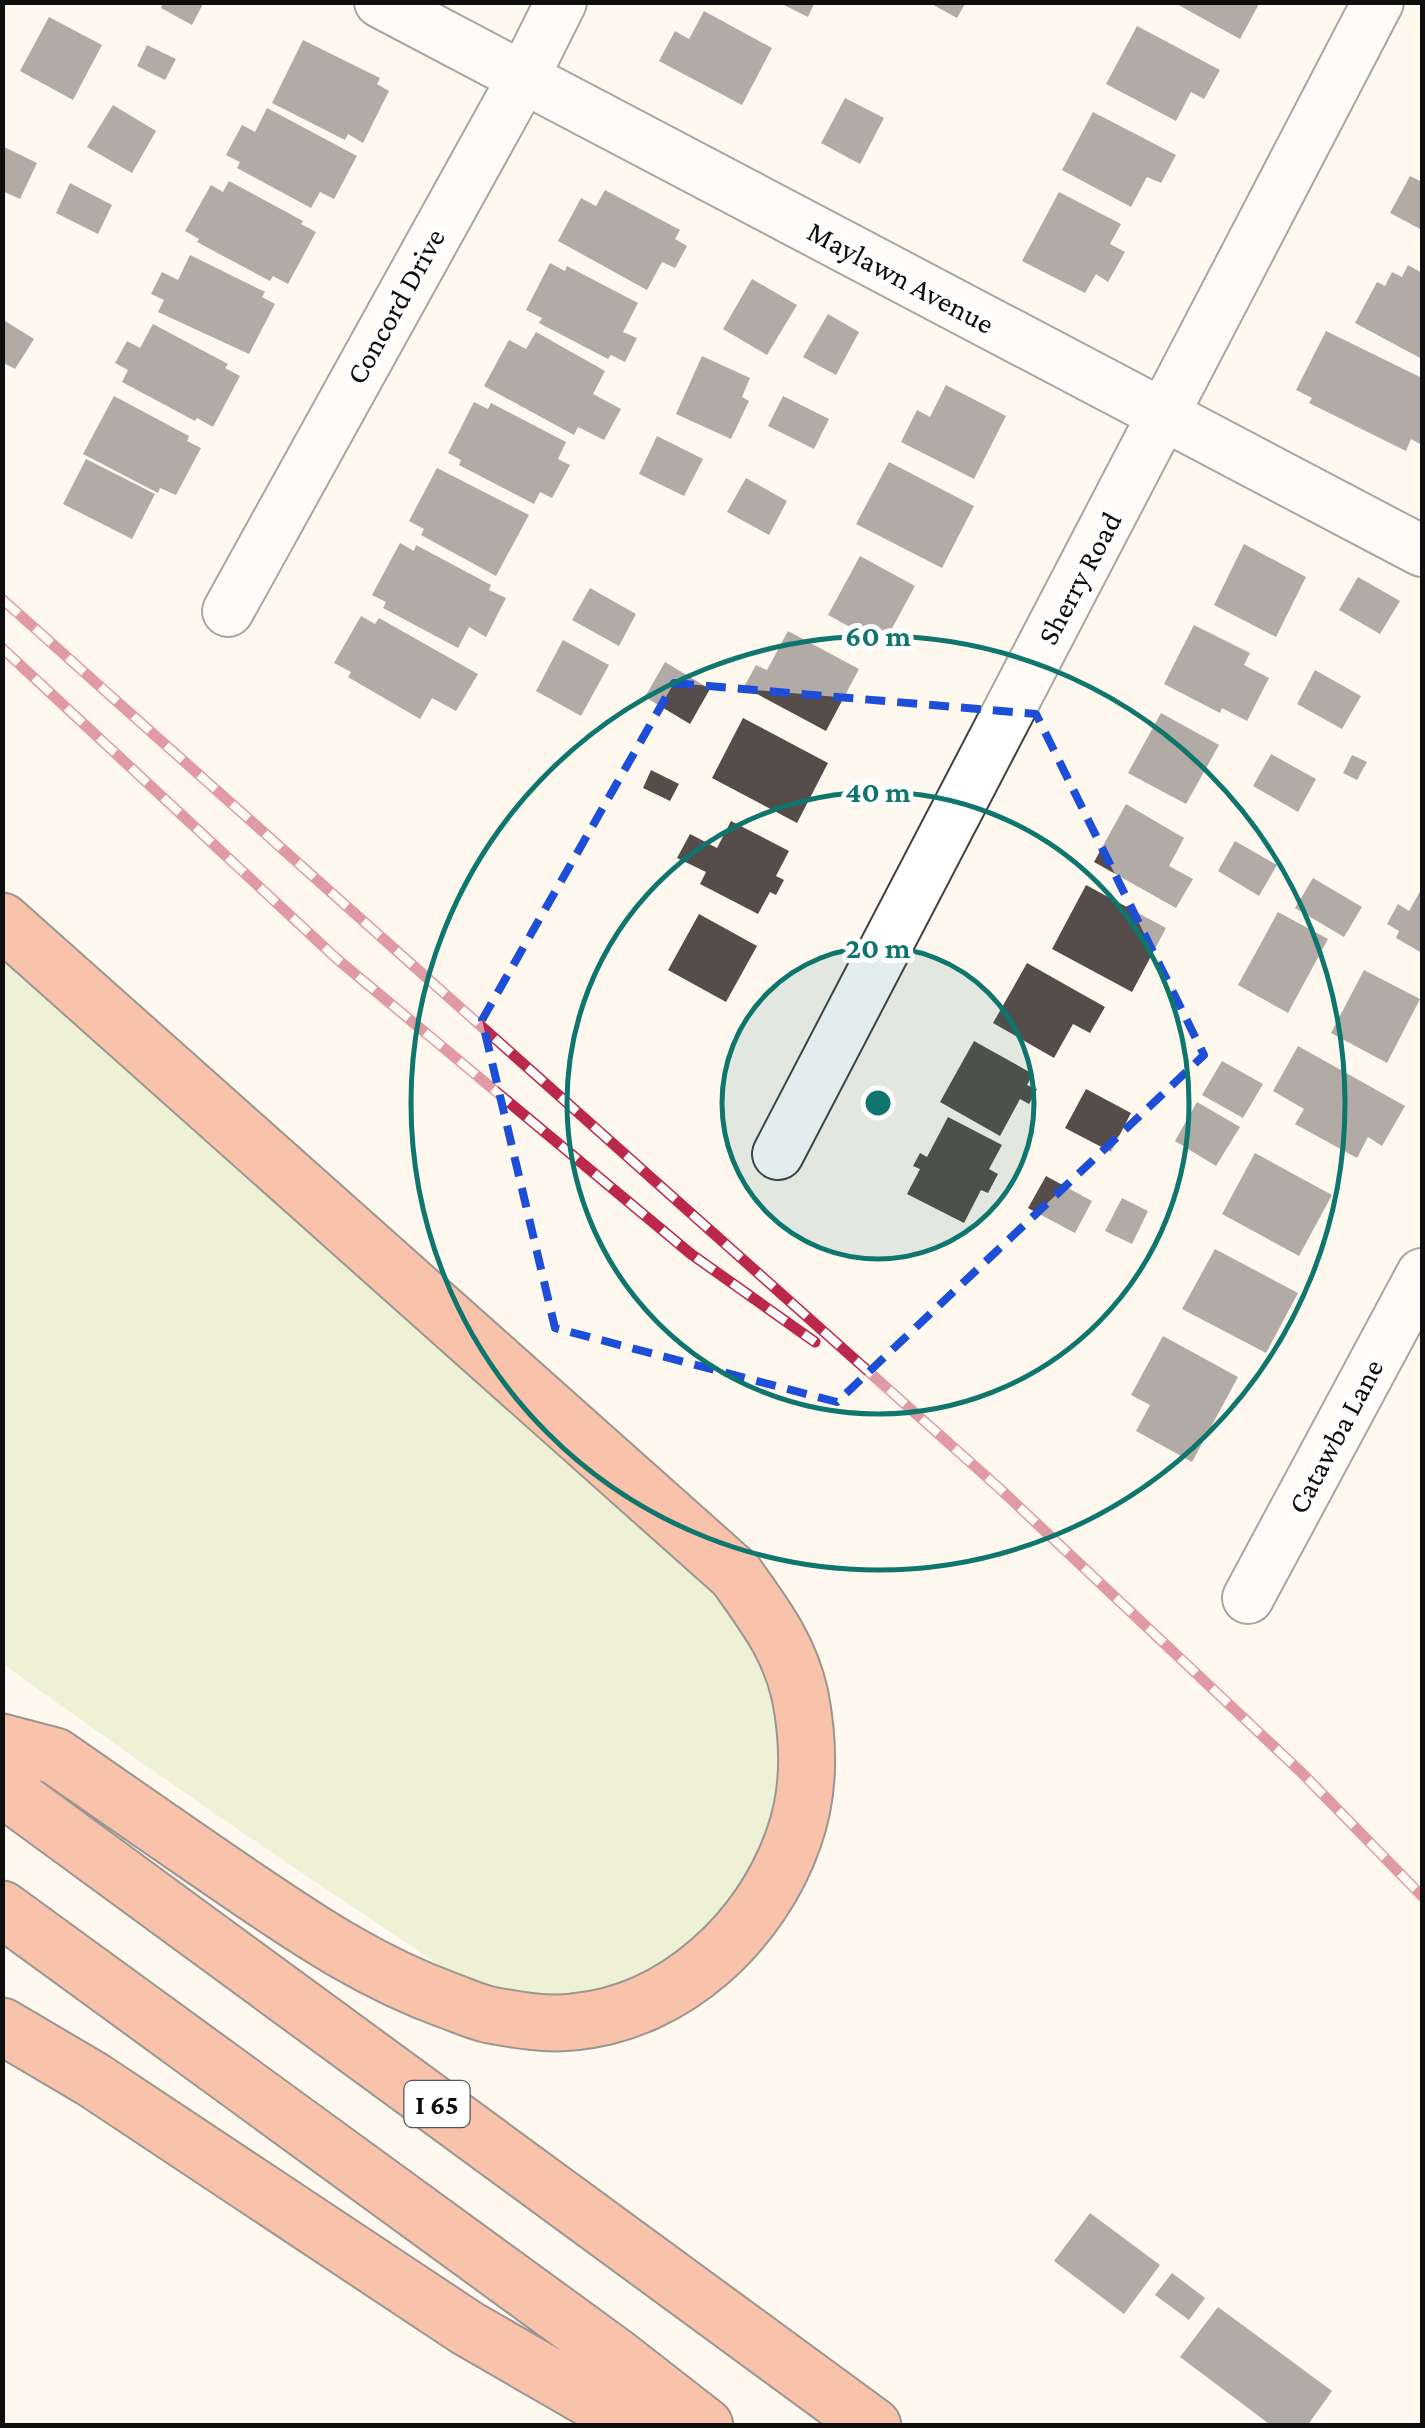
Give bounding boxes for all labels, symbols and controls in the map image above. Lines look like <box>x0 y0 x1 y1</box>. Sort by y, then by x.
street label: Maylawn Avenue <box>802 214 1000 341</box>
street label: Concord Drive <box>339 223 451 389</box>
street label: Sherry Road <box>1030 506 1129 650</box>
text: 60 m <box>845 619 911 652</box>
text: 40 m <box>845 775 911 808</box>
text: 20 m <box>846 931 911 964</box>
centre of rings <box>860 1085 896 1121</box>
street label: Catawba Lane <box>1281 1353 1389 1519</box>
road number: I 65 <box>404 2081 470 2127</box>

